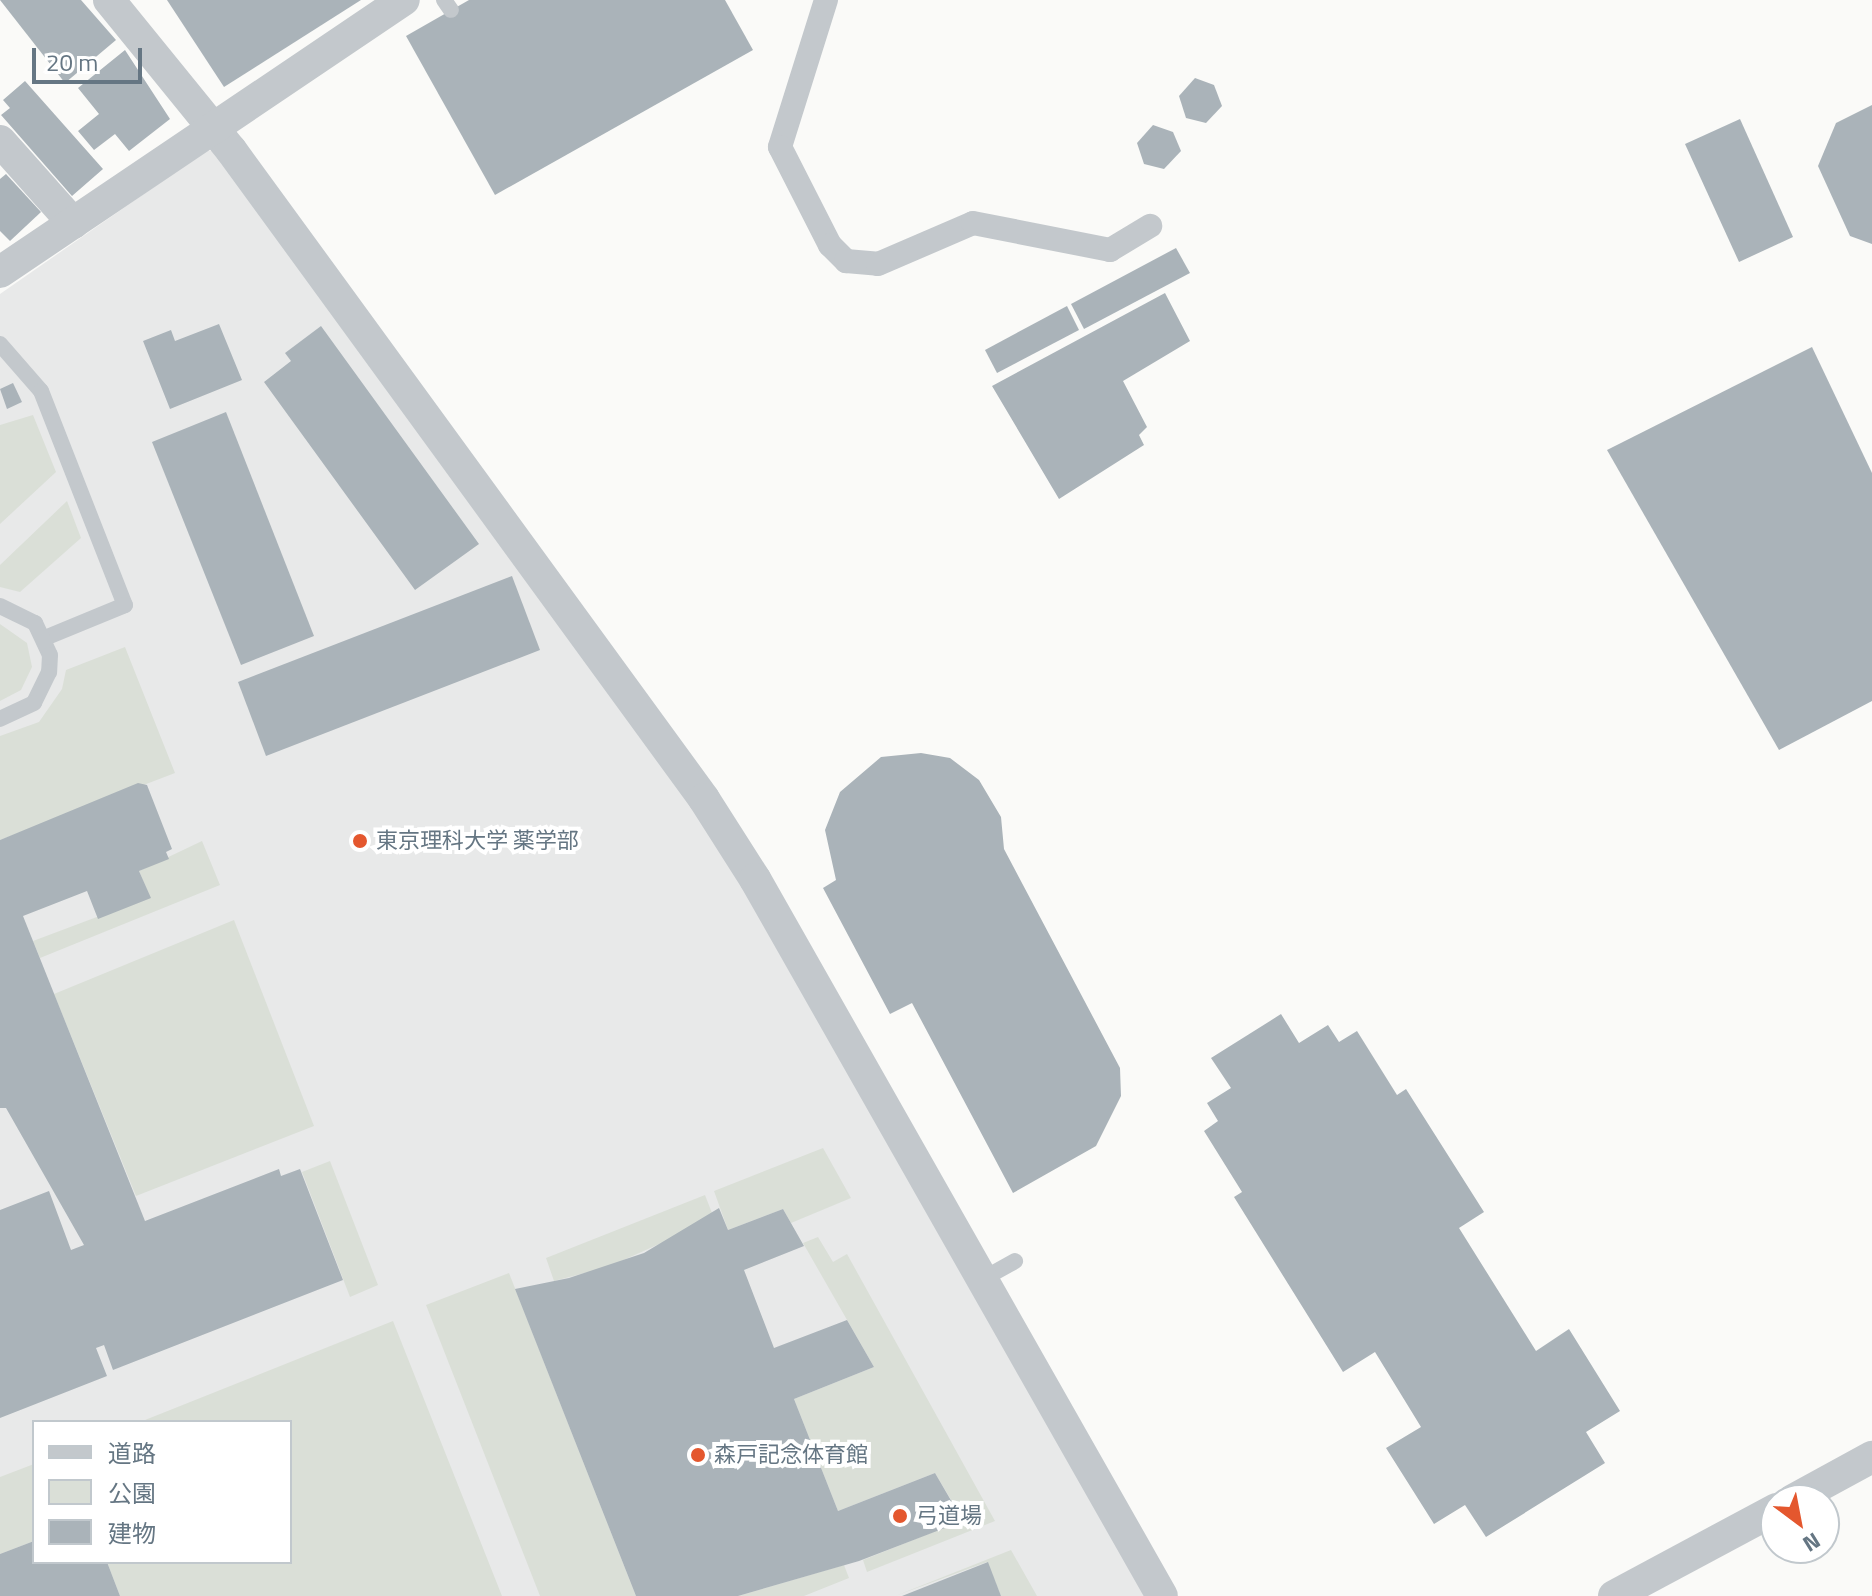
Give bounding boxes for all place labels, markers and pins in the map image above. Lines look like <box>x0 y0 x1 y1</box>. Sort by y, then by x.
place label: 東京理科大学 薬学部 <box>376 828 579 854</box>
marker: 東京理科大学 薬学部 <box>351 832 369 850</box>
place label: 森戸記念体育館 <box>714 1442 868 1468</box>
marker: 森戸記念体育館 <box>689 1446 707 1464</box>
place label: 弓道場 <box>916 1503 982 1529</box>
marker: 弓道場 <box>891 1507 909 1525</box>

